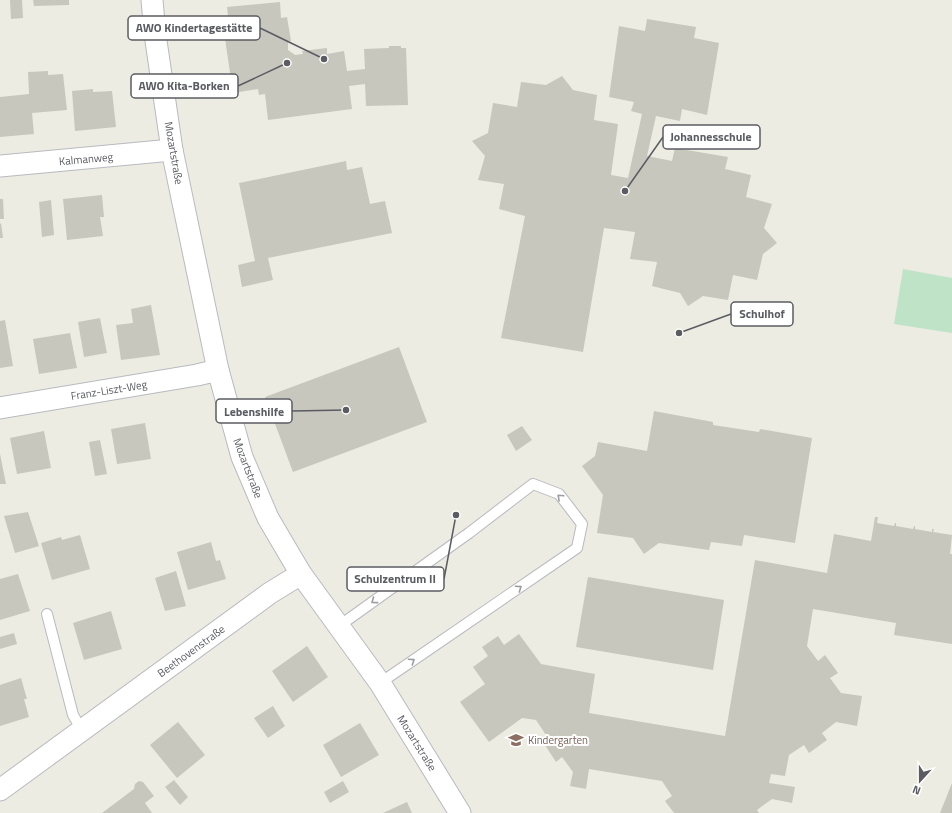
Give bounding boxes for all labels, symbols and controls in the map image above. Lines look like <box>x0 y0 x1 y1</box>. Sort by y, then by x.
callout: AWO Kindertagestätte <box>128 16 260 40</box>
text: AWO Kindertagestätte <box>136 18 252 37</box>
callout: AWO Kita-Borken <box>131 74 238 98</box>
text: AWO Kita-Borken <box>138 76 230 95</box>
street label: Mozartstraße <box>161 120 187 186</box>
callout: Johannesschule <box>663 125 760 149</box>
text: Johannesschule <box>670 127 752 146</box>
street label: Kalmanweg <box>58 149 114 169</box>
callout: Schulhof <box>731 302 793 326</box>
text: Schulhof <box>739 304 786 323</box>
street label: Franz-Liszt-Weg <box>70 376 149 404</box>
callout: Lebenshilfe <box>216 399 292 423</box>
text: Lebenshilfe <box>224 402 284 421</box>
street label: Mozartstraße <box>229 436 267 501</box>
one-way arrow <box>557 494 565 501</box>
callout: Schulzentrum II <box>347 567 444 591</box>
text: Schulzentrum II <box>354 569 436 588</box>
one-way arrow <box>515 585 522 593</box>
one-way arrow <box>372 596 379 603</box>
street label: Beethovenstraße <box>154 621 228 681</box>
one-way arrow <box>408 658 415 666</box>
street label: Mozartstraße <box>393 712 441 774</box>
school or university icon: Kindergarten <box>507 731 525 749</box>
place label: Kindergarten <box>528 732 588 748</box>
north arrow <box>900 761 940 801</box>
text: N <box>910 782 923 799</box>

